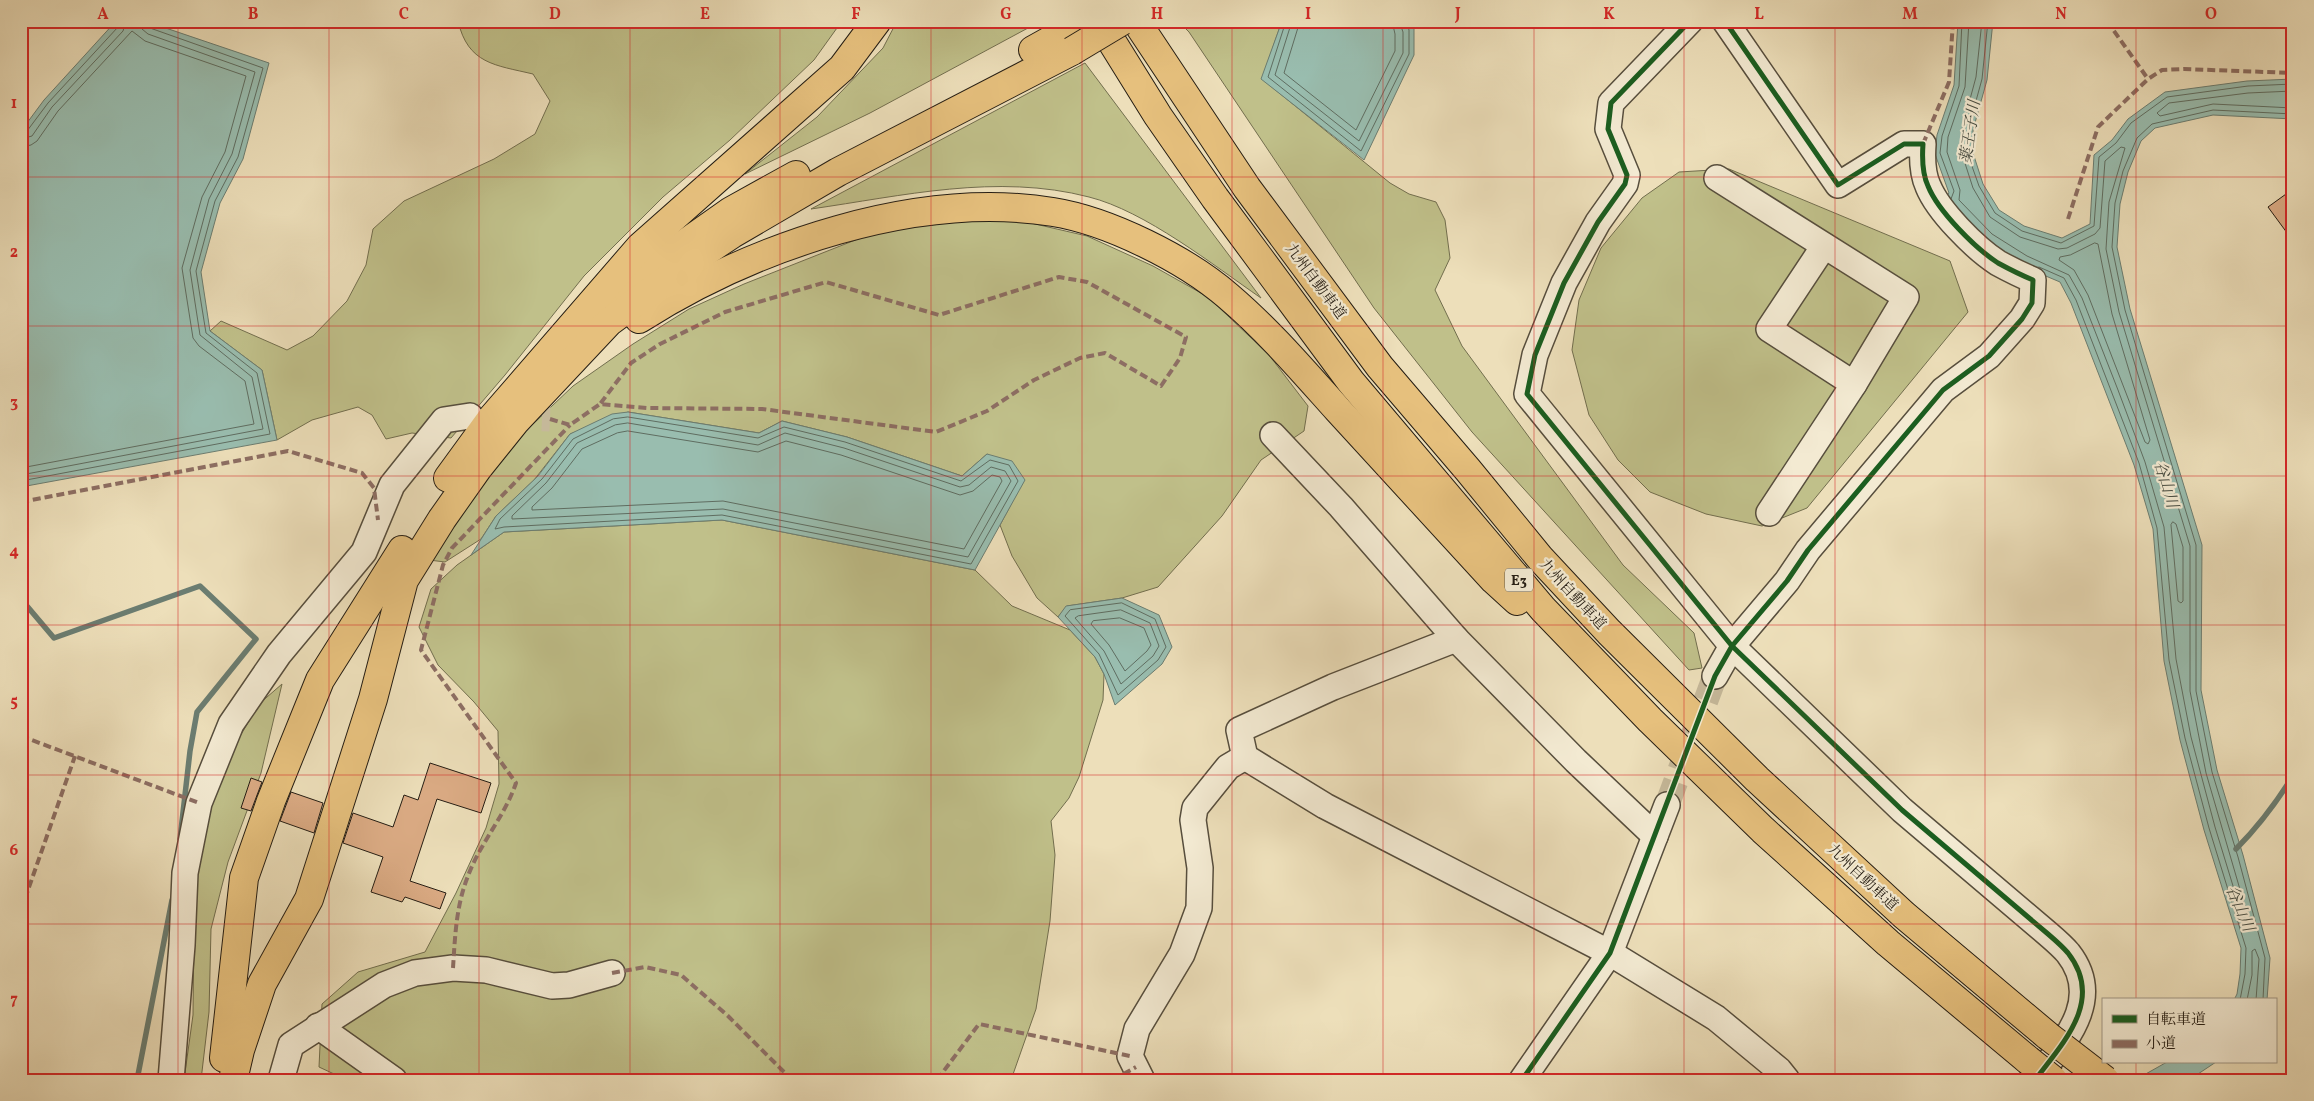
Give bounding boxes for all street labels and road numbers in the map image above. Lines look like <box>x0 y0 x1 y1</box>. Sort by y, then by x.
street label: 九州自動車道 <box>1279 240 1350 324</box>
street label: 九州自動車道 <box>1534 555 1610 635</box>
road number: E3 <box>1505 568 1533 592</box>
street label: 九州自動車道 <box>1822 840 1902 916</box>

